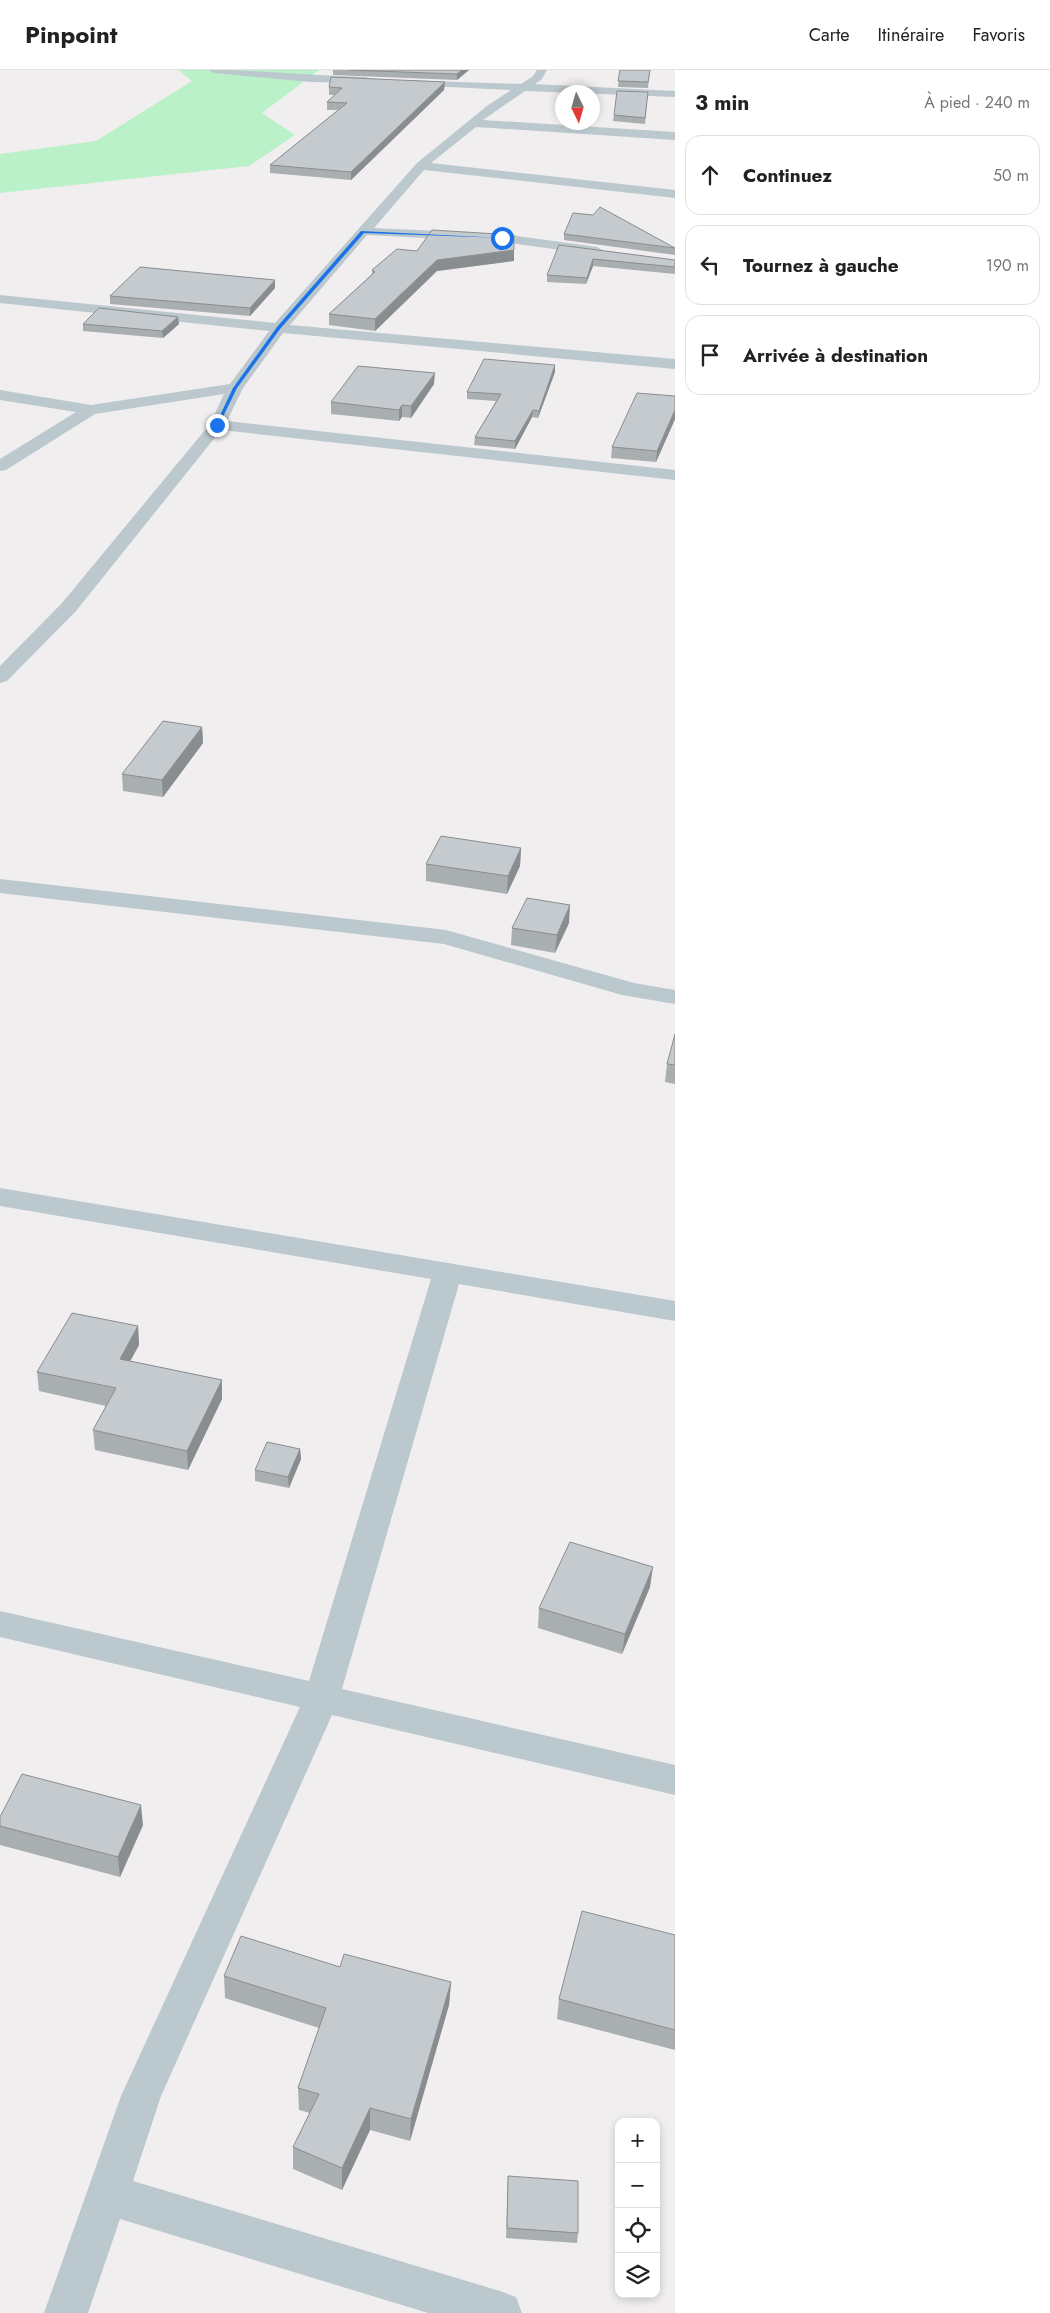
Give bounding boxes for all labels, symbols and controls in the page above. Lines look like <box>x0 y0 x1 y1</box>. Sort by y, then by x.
text: Pinpoint <box>25 17 117 52</box>
text: Carte <box>809 22 850 48</box>
text: Itinéraire <box>878 22 944 48</box>
text: Favoris <box>972 22 1025 48</box>
north arrow <box>555 85 600 130</box>
text: 3 min <box>695 88 749 118</box>
text: À pied · 240 m <box>924 91 1030 114</box>
icon: ahead <box>696 161 724 189</box>
text: Continuez <box>743 162 832 189</box>
text: 50 m <box>993 164 1029 187</box>
route start <box>491 227 514 250</box>
icon: left <box>696 251 724 279</box>
text: Tournez à gauche <box>743 252 899 279</box>
text: 190 m <box>986 254 1029 277</box>
icon: arrive <box>696 341 724 369</box>
text: Arrivée à destination <box>743 342 928 369</box>
route end <box>206 414 229 437</box>
map controls <box>615 2118 660 2298</box>
button: + <box>615 2118 660 2163</box>
button: − <box>615 2163 660 2208</box>
button: locate <box>615 2208 660 2253</box>
button: layers <box>615 2253 660 2298</box>

